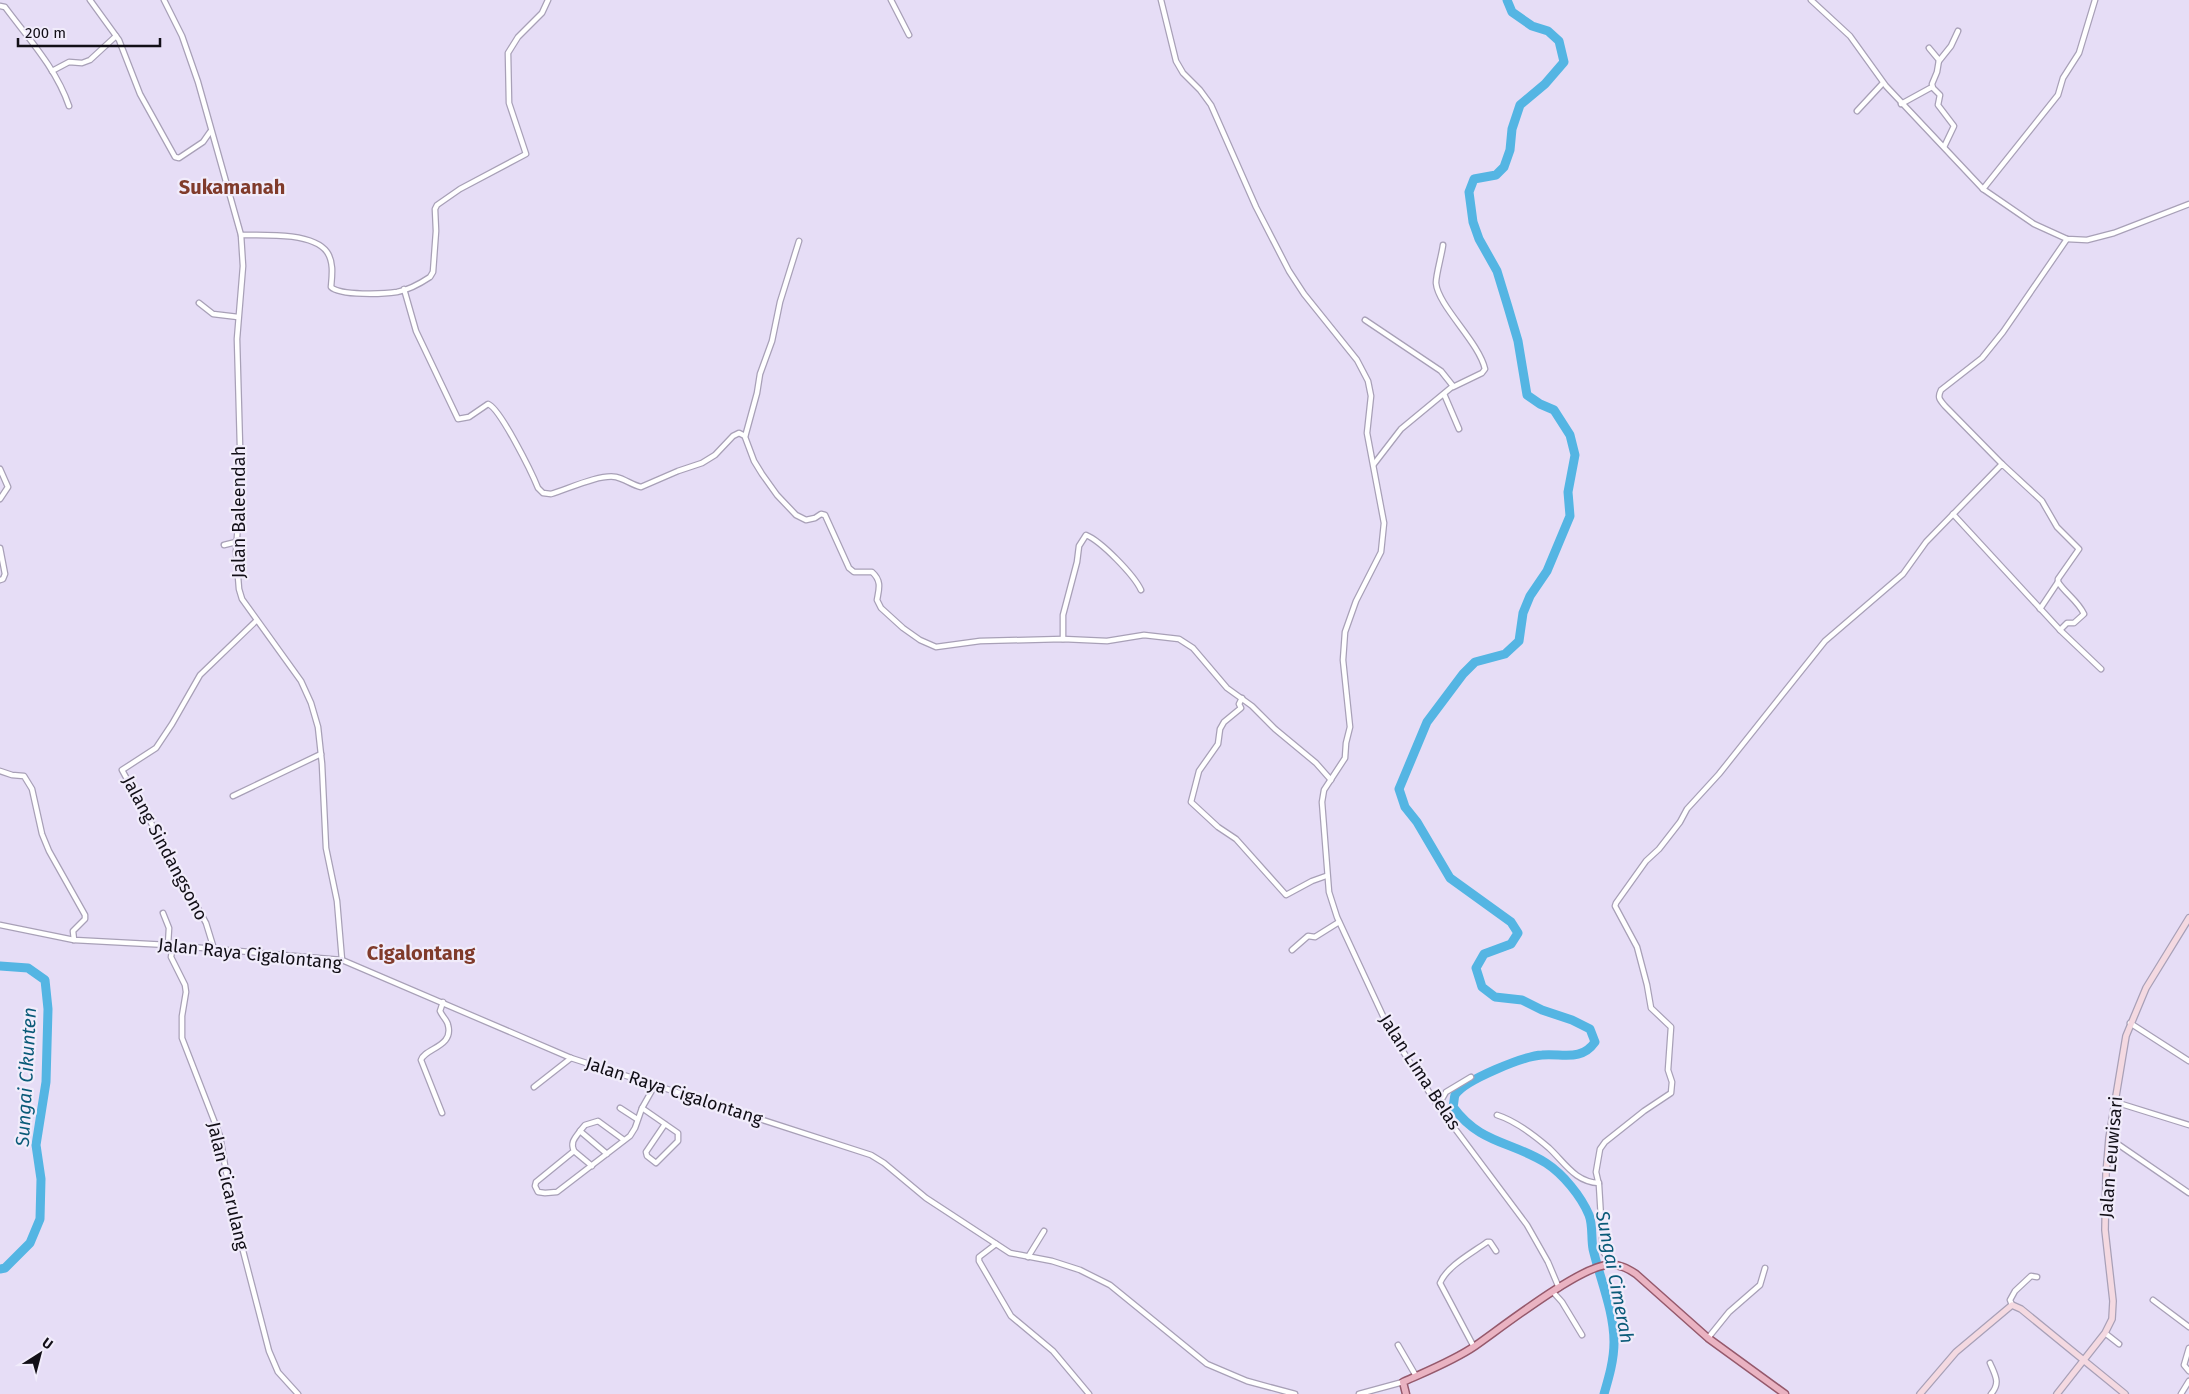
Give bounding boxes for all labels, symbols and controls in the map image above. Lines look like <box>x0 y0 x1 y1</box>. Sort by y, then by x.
scale bar <box>18 15 160 47</box>
text: 200 m <box>25 24 66 42</box>
district label: Sukamanah <box>179 175 285 199</box>
street label: Jalan Baleendah <box>228 446 250 578</box>
street label: Jalang Sindangsono <box>118 772 212 924</box>
street label: Jalan Raya Cigalontang <box>157 933 344 975</box>
district label: Cigalontang <box>367 941 476 965</box>
water label: Sungai Cikunten <box>11 1007 41 1148</box>
street label: Jalan Lima Belas <box>1374 1010 1466 1134</box>
street label: Jalan Raya Cigalontang <box>583 1052 766 1130</box>
street label: Jalan Leuwisari <box>2095 1095 2127 1219</box>
street label: Jalan Cicarulang <box>203 1120 254 1253</box>
water label: Sungai Cimerah <box>1591 1208 1639 1345</box>
north arrow <box>15 1329 65 1379</box>
text: U <box>39 1334 56 1353</box>

